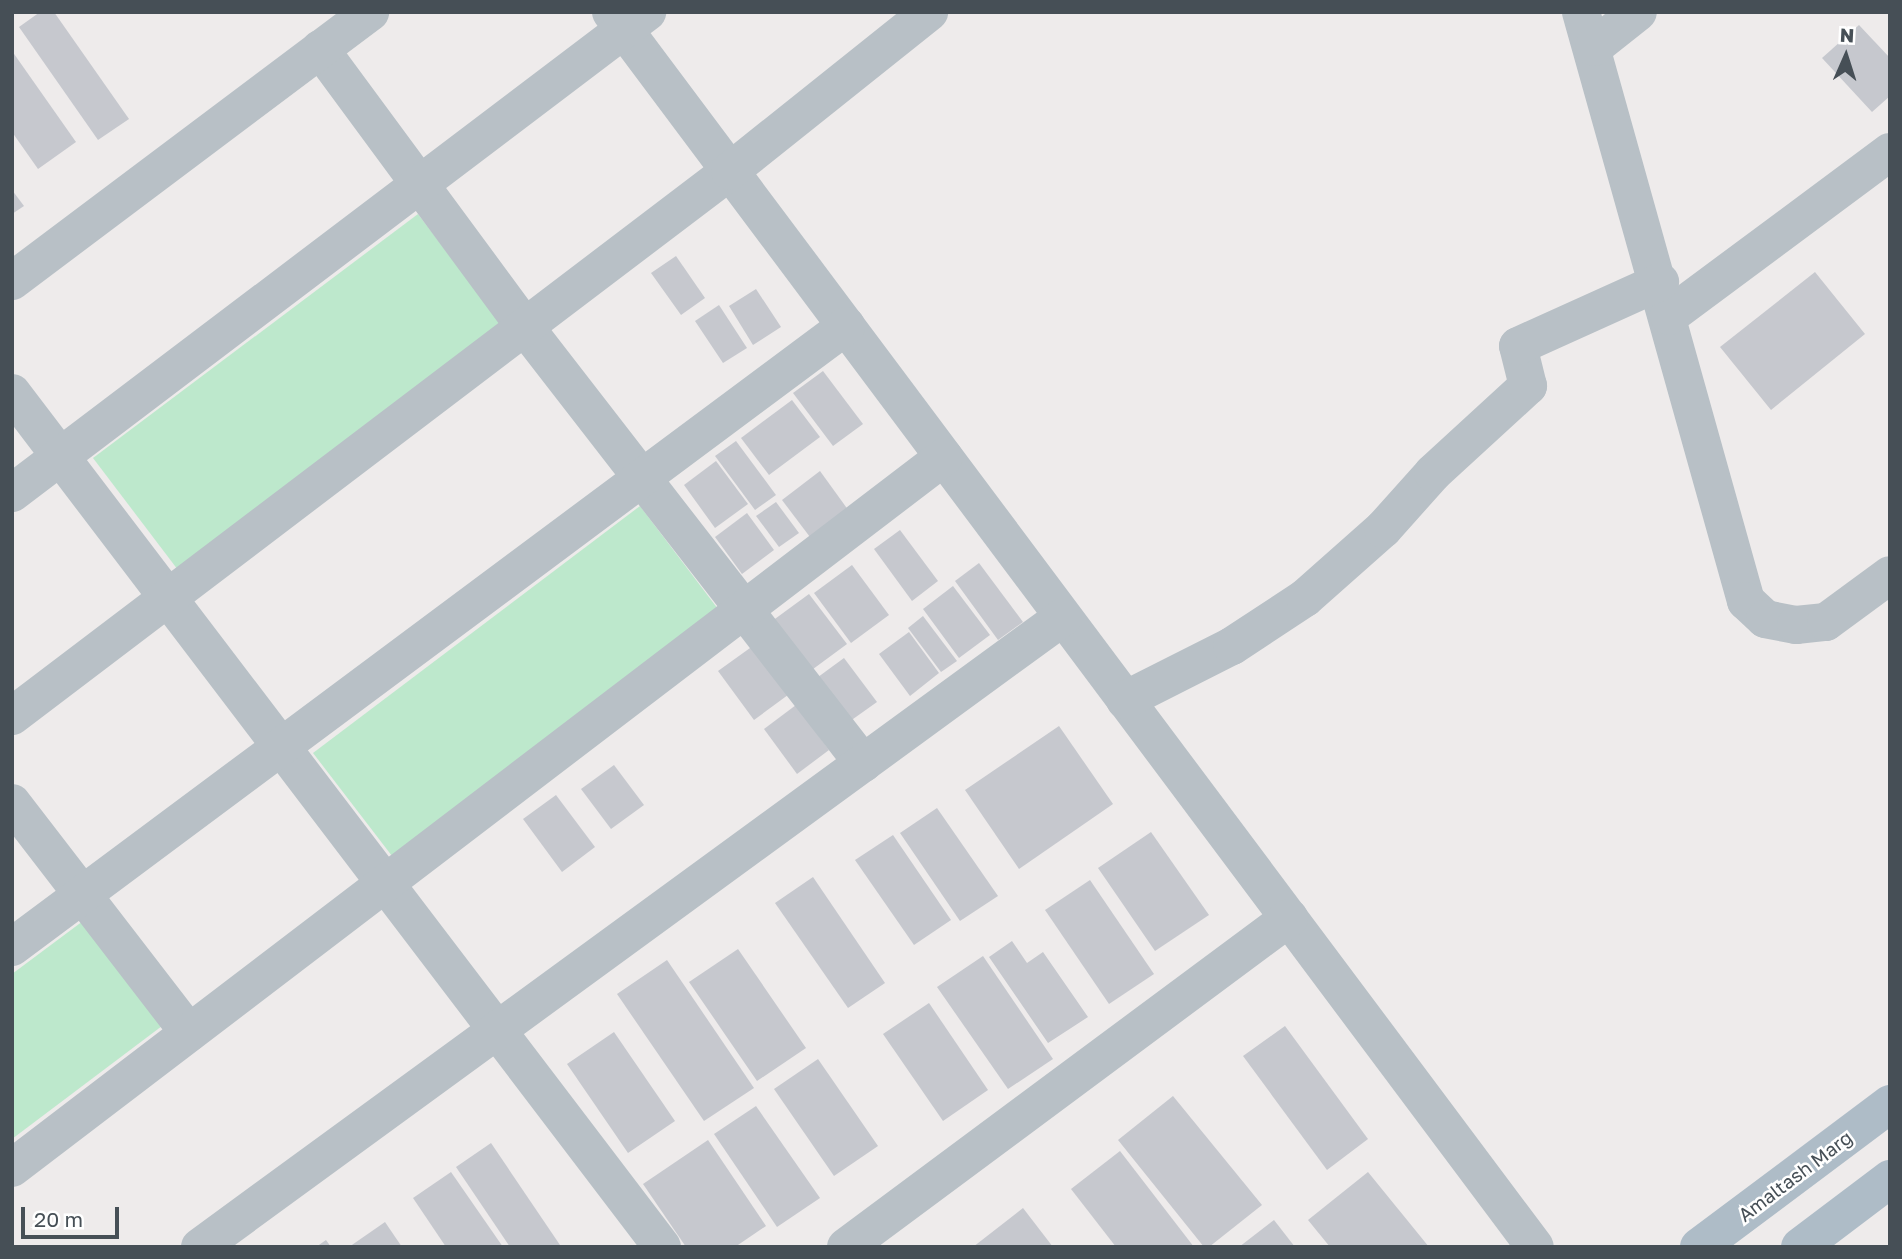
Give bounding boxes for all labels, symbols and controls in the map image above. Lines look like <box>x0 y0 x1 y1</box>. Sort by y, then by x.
north arrow <box>1811 21 1881 91</box>
text: N <box>1839 23 1855 46</box>
street label: Amaltash Marg <box>1734 1126 1856 1226</box>
scale bar <box>24 1192 122 1236</box>
text: 20 m <box>34 1206 83 1232</box>

